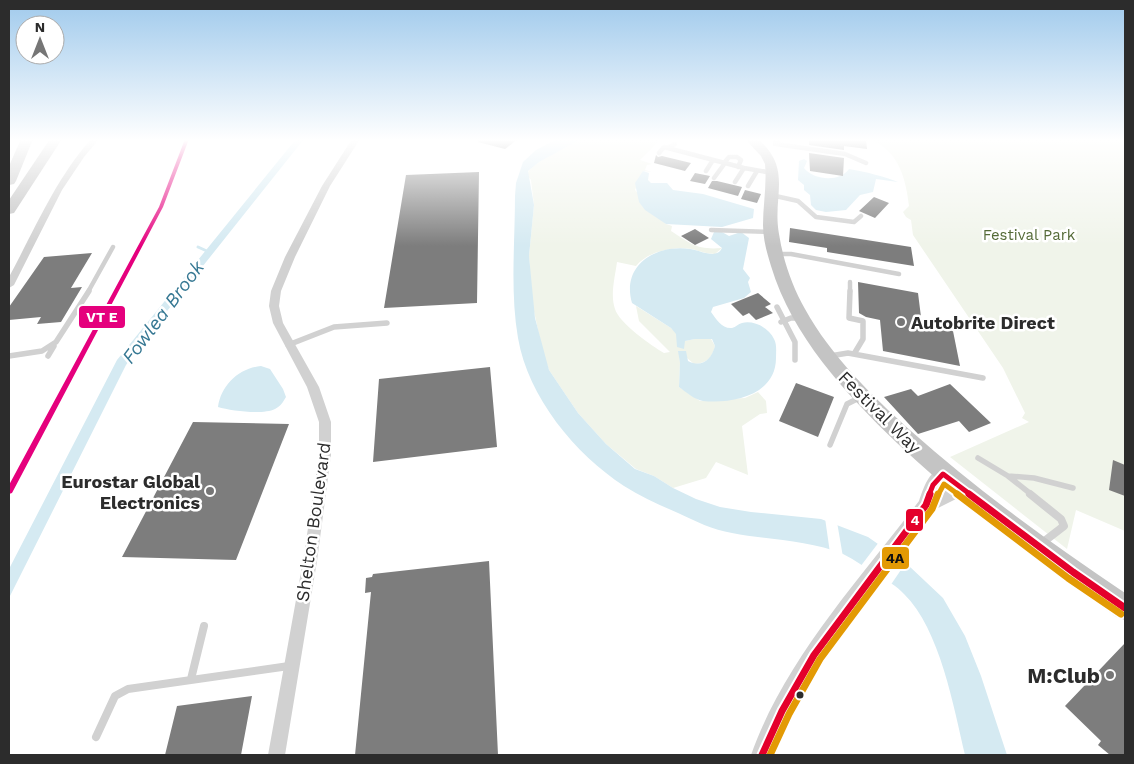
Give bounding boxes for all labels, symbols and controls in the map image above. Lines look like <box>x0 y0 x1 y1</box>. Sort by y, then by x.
north arrow <box>15 15 65 65</box>
text: N <box>35 19 45 35</box>
park label: Festival Park <box>983 226 1076 244</box>
water label: Fowlea Brook <box>117 256 209 368</box>
line badge: VT E <box>78 305 126 329</box>
text: VT E <box>86 309 118 325</box>
place label: Autobrite Direct <box>911 312 1055 333</box>
marker: Autobrite Direct <box>895 316 907 328</box>
street label: Festival Way <box>835 367 926 458</box>
street label: Shelton Boulevard <box>291 441 335 603</box>
place label: Eurostar Global Electronics <box>61 471 200 513</box>
marker: Eurostar Global Electronics <box>204 485 216 497</box>
line badge: 4 <box>905 508 924 532</box>
text: 4 <box>910 512 920 528</box>
line badge: 4A <box>881 546 910 570</box>
text: 4A <box>886 550 905 566</box>
place label: M:Club <box>1027 663 1100 688</box>
marker: M:Club <box>1104 669 1116 681</box>
unlabelled marker <box>795 690 805 700</box>

